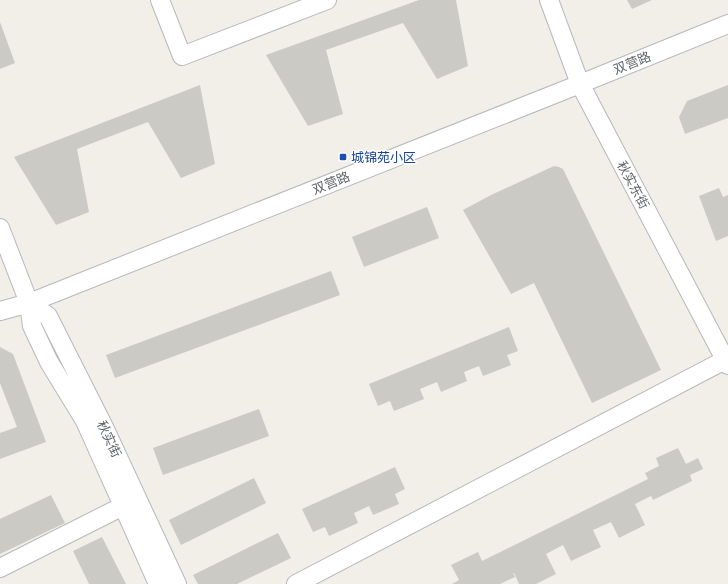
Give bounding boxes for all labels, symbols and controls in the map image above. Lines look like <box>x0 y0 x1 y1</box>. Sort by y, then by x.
street label: 双营路 <box>611 48 653 78</box>
place label: 城锦苑小区 <box>351 149 416 166</box>
marker: 城锦苑小区 <box>338 152 348 162</box>
street label: 秋实东街 <box>613 158 653 212</box>
street label: 双营路 <box>310 168 352 198</box>
street label: 秋实街 <box>93 418 125 460</box>

